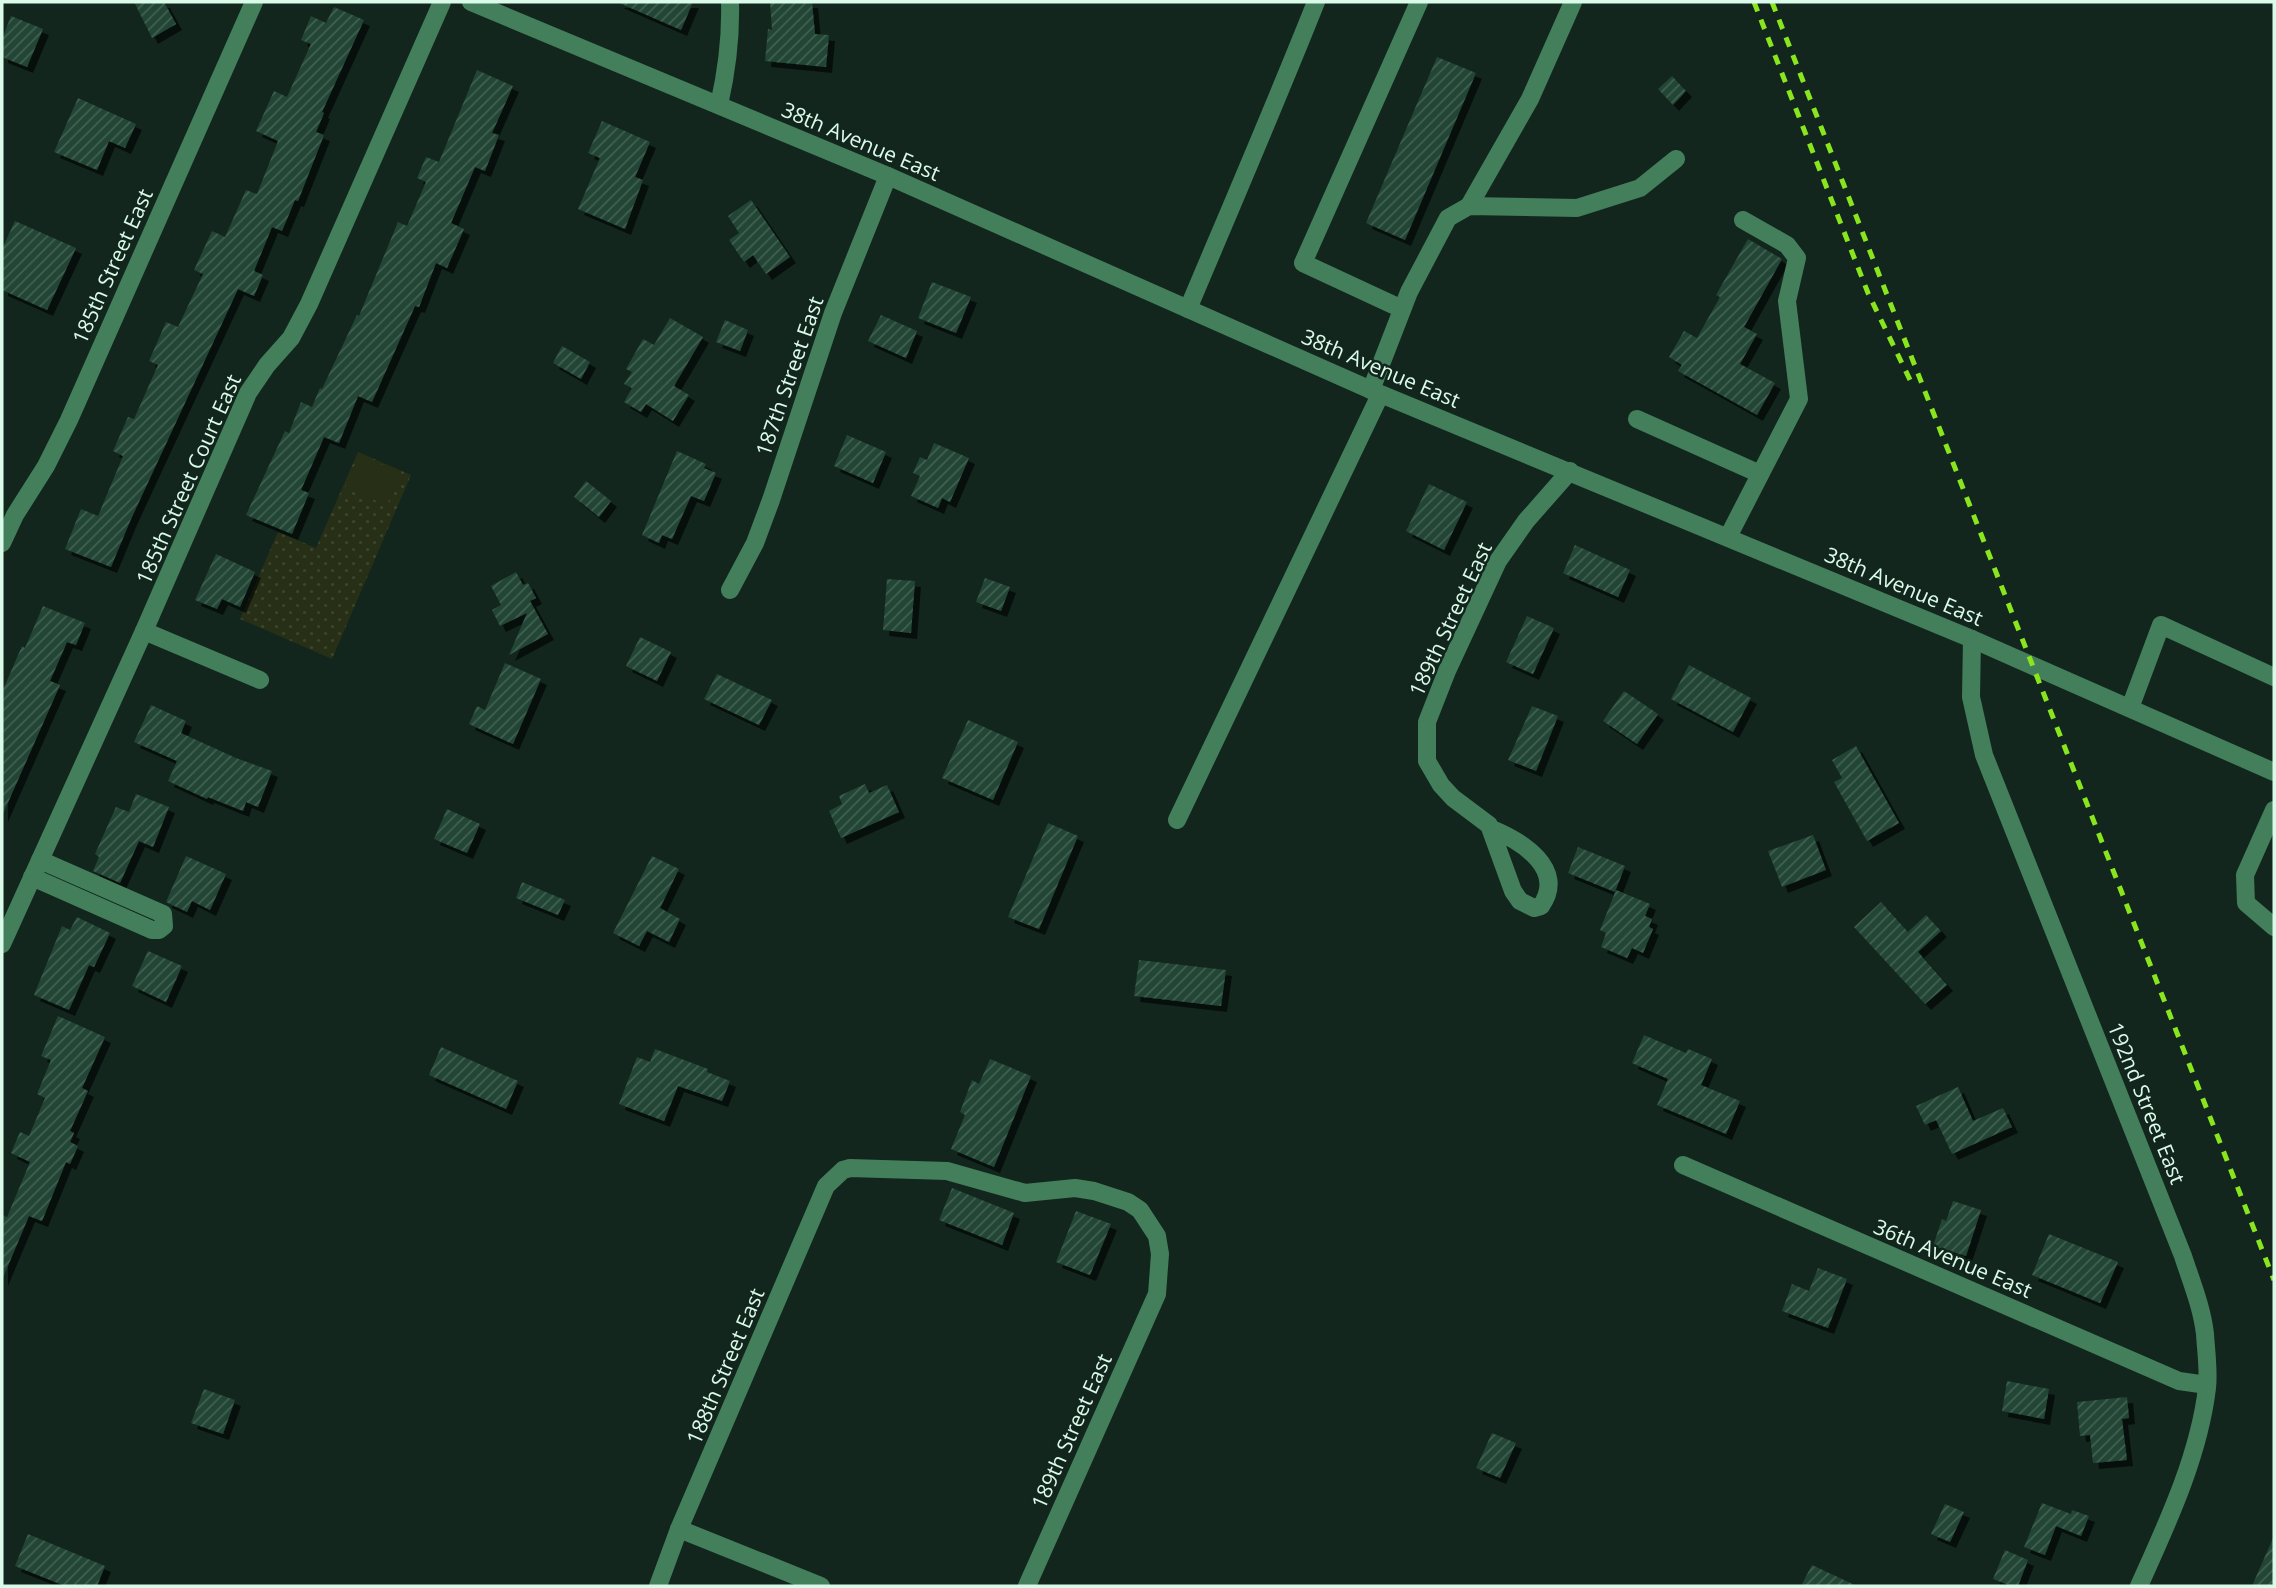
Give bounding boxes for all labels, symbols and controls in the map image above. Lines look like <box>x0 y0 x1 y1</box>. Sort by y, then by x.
street label: 38th Avenue East <box>778 95 944 187</box>
street label: 185th Street East <box>65 184 159 348</box>
street label: 187th Street East <box>749 293 829 459</box>
street label: 38th Avenue East <box>1298 322 1464 414</box>
street label: 185th Street Court East <box>129 370 247 588</box>
street label: 189th Street East <box>1402 538 1498 700</box>
street label: 38th Avenue East <box>1821 540 1987 632</box>
street label: 192nd Street East <box>2102 1018 2192 1188</box>
street label: 36th Avenue East <box>1870 1212 2036 1304</box>
street label: 188th Street East <box>680 1284 770 1448</box>
street label: 189th Street East <box>1024 1349 1118 1513</box>

